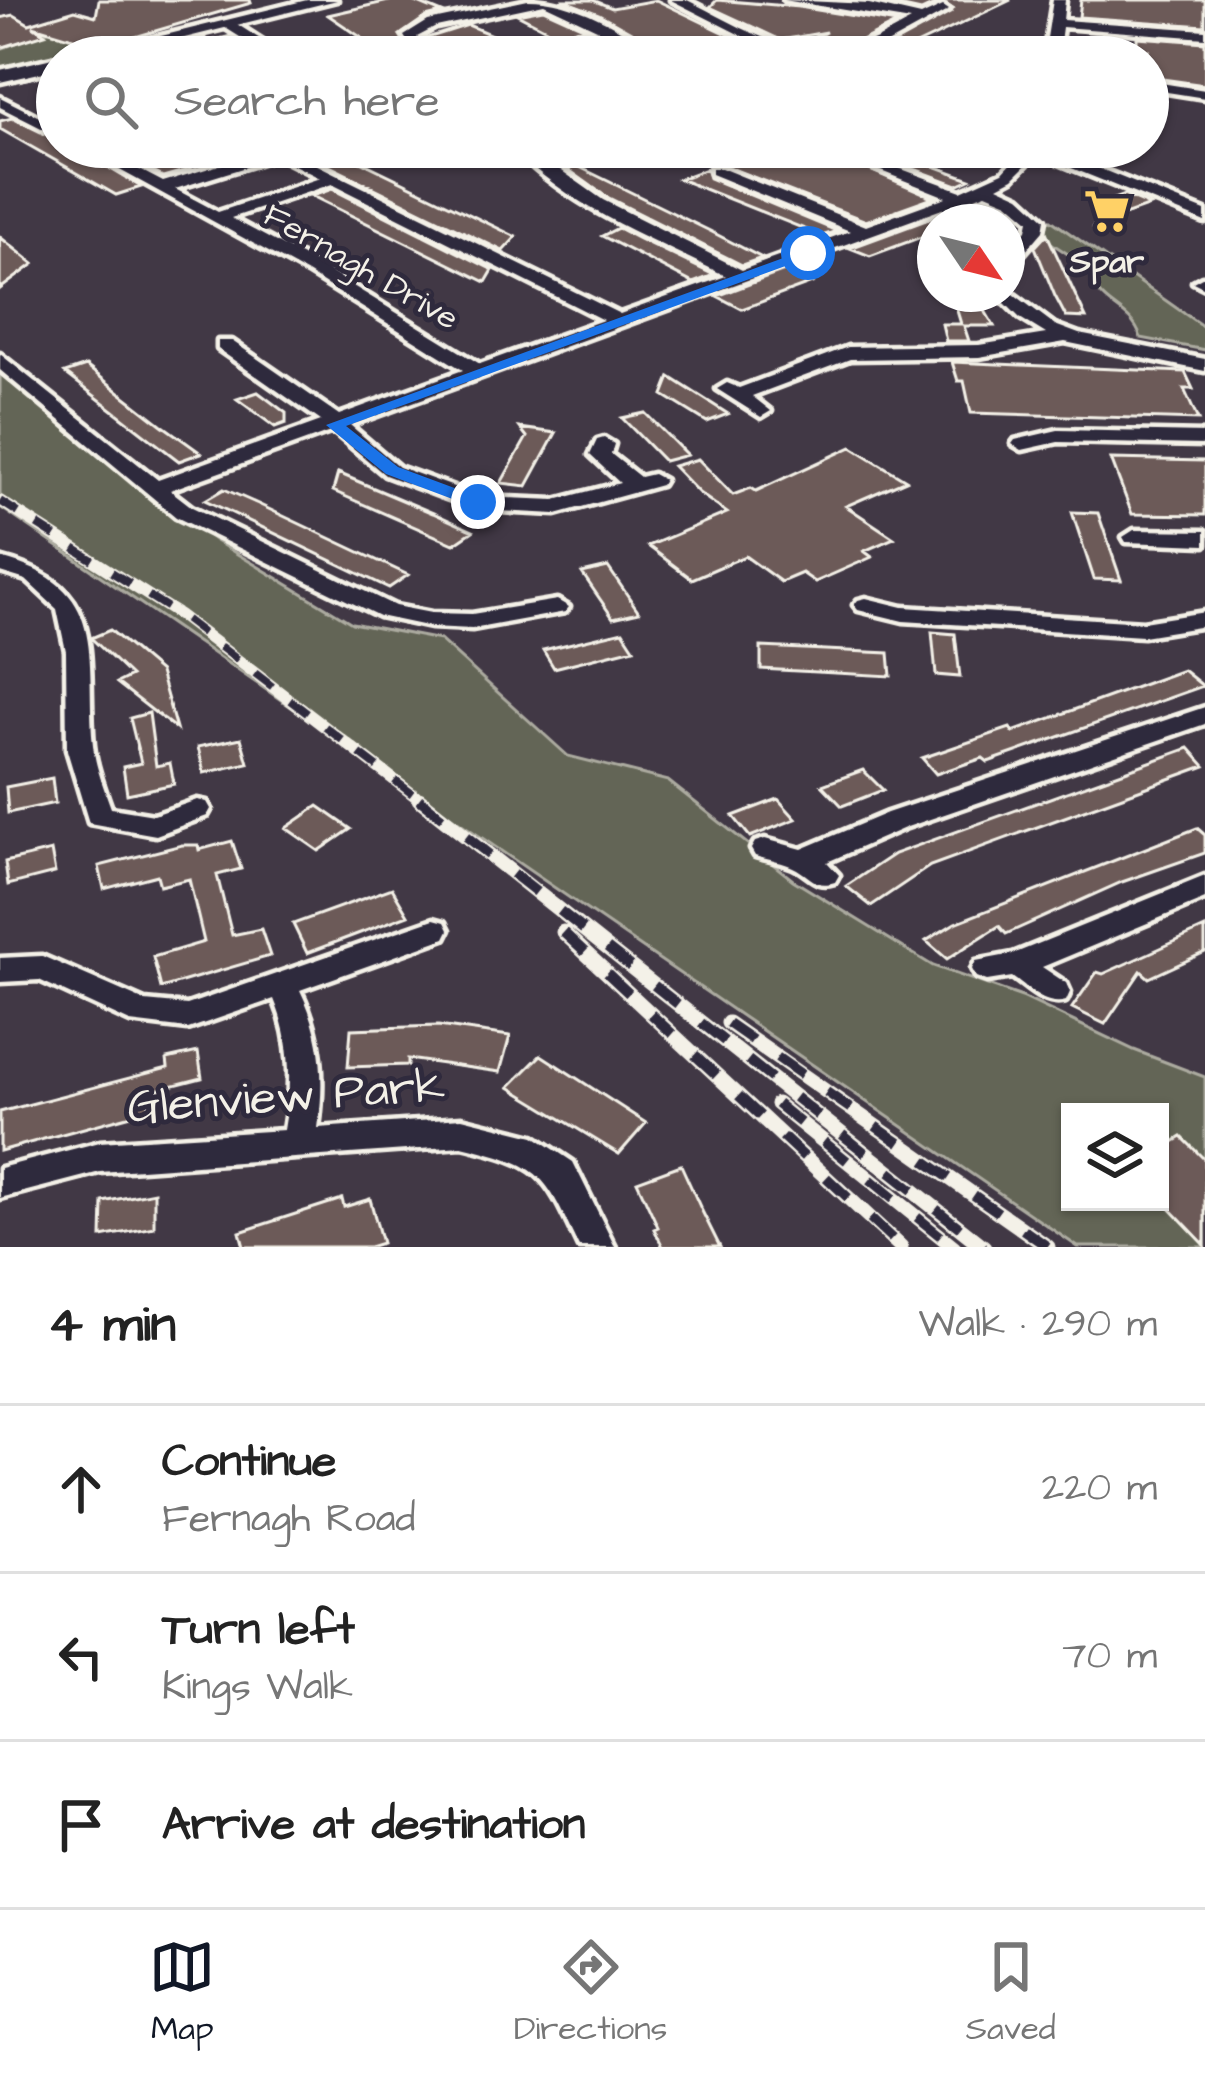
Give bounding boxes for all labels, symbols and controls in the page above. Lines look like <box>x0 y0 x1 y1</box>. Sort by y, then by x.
search box <box>36 36 1169 168</box>
icon: search <box>78 69 144 135</box>
text: Search here <box>174 71 440 133</box>
supermarket icon: Spar <box>1082 186 1132 236</box>
street label: Fernagh Drive <box>254 192 467 343</box>
north arrow <box>917 204 1025 312</box>
route start <box>781 226 835 280</box>
place label: Spar <box>1069 239 1145 285</box>
route end <box>451 475 505 529</box>
street label: Glenview Park <box>125 1053 447 1141</box>
map controls <box>1061 1103 1169 1211</box>
button: layers <box>1061 1103 1169 1211</box>
text: 4 min <box>48 1290 176 1361</box>
text: Walk · 290 m <box>919 1298 1157 1352</box>
text: Continue <box>162 1431 336 1493</box>
icon: ahead <box>48 1456 114 1522</box>
text: 220 m <box>1042 1462 1157 1516</box>
text: Fernagh Road <box>162 1493 416 1547</box>
text: Turn left <box>162 1599 355 1661</box>
icon: left <box>48 1624 114 1690</box>
text: 70 m <box>1062 1630 1157 1684</box>
text: Kings Walk <box>162 1661 353 1715</box>
icon: arrive <box>48 1792 114 1858</box>
text: Arrive at destination <box>162 1794 585 1856</box>
tab: Map <box>149 1934 215 2052</box>
tab: Directions <box>514 1934 667 2052</box>
tab: Saved <box>966 1934 1056 2052</box>

